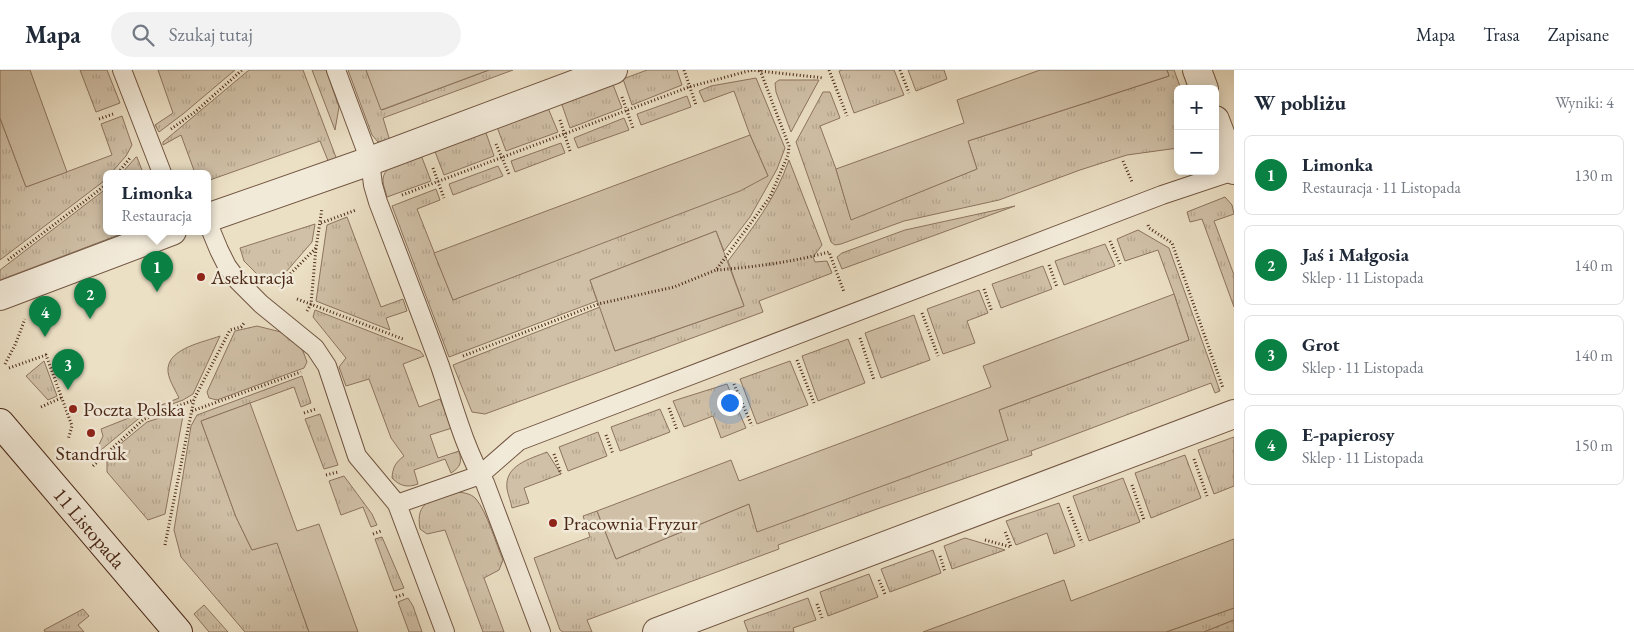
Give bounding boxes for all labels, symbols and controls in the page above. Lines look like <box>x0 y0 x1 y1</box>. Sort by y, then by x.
search box <box>111 12 461 57</box>
text: Mapa <box>25 19 81 50</box>
icon: search <box>129 21 157 49</box>
text: Szukaj tutaj <box>169 22 253 47</box>
text: Mapa <box>1416 23 1455 46</box>
text: Trasa <box>1483 23 1520 46</box>
text: Zapisane <box>1548 23 1609 46</box>
map controls <box>1174 85 1219 175</box>
button: + <box>1174 85 1219 130</box>
text: W pobliżu <box>1254 89 1346 116</box>
text: Wyniki: 4 <box>1555 92 1614 113</box>
button: − <box>1174 130 1219 175</box>
text: Limonka <box>1302 152 1373 177</box>
text: 1 <box>1267 165 1275 186</box>
text: 130 m <box>1574 165 1613 186</box>
popup <box>103 170 211 235</box>
text: Restauracja · 11 Listopada <box>1302 177 1461 198</box>
text: Limonka <box>121 180 193 205</box>
text: Restauracja <box>121 205 192 226</box>
text: Jaś i Małgosia <box>1302 242 1409 267</box>
pin: 1 <box>141 251 173 292</box>
text: 2 <box>1267 255 1275 276</box>
text: 140 m <box>1574 255 1613 276</box>
place label: Asekuracja <box>210 264 294 290</box>
text: Sklep · 11 Listopada <box>1302 267 1424 288</box>
marker: Asekuracja <box>195 271 207 283</box>
pin: 2 <box>74 278 106 319</box>
pin: 4 <box>29 296 61 337</box>
text: Grot <box>1302 332 1340 357</box>
text: 3 <box>1267 345 1275 366</box>
text: 140 m <box>1574 345 1613 366</box>
pin: 3 <box>52 349 84 390</box>
text: Sklep · 11 Listopada <box>1302 357 1424 378</box>
your location <box>717 390 743 416</box>
place label: Poczta Polska <box>83 396 185 422</box>
marker: Poczta Polska <box>67 403 79 415</box>
text: E-papierosy <box>1302 422 1395 447</box>
marker: Standruk <box>85 427 97 439</box>
text: 4 <box>1267 435 1275 456</box>
text: 150 m <box>1574 435 1613 456</box>
place label: Standruk <box>56 440 127 466</box>
text: Sklep · 11 Listopada <box>1302 447 1424 468</box>
street label: 11 Listopada <box>48 482 131 574</box>
place label: Pracownia Fryzur <box>563 510 698 536</box>
marker: Pracownia Fryzur <box>547 517 559 529</box>

